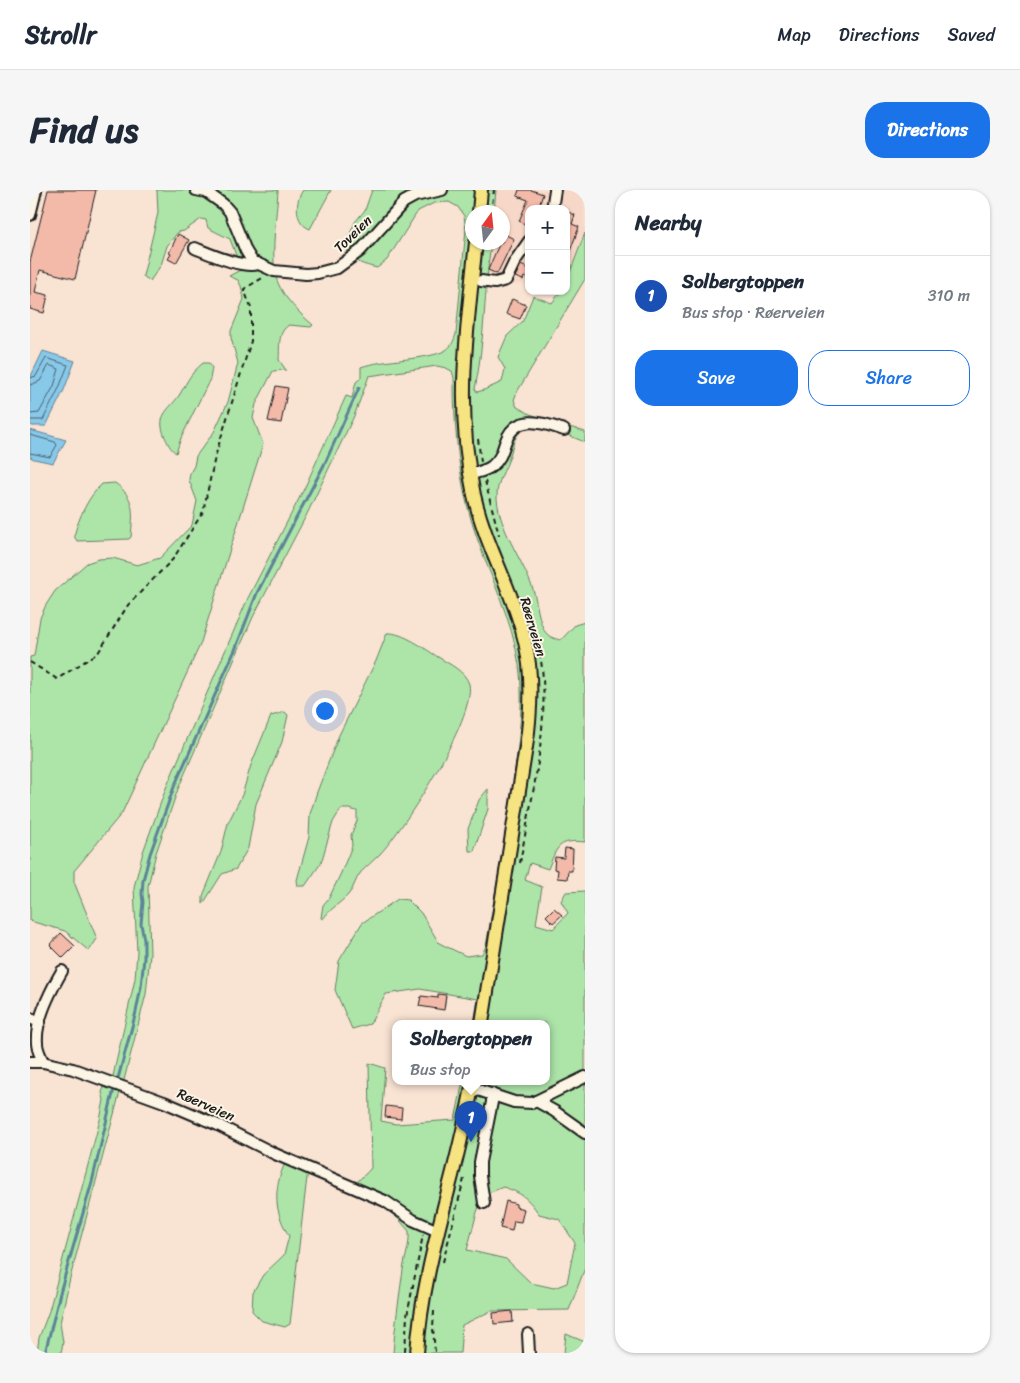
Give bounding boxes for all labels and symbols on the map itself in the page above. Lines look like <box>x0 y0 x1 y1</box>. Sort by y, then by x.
north arrow <box>465 205 510 250</box>
street label: Toveien <box>328 209 379 259</box>
street label: Røerveien <box>513 594 554 660</box>
your location <box>312 698 338 724</box>
street label: Røerveien <box>173 1081 239 1129</box>
pin: 1 <box>455 1101 487 1142</box>

